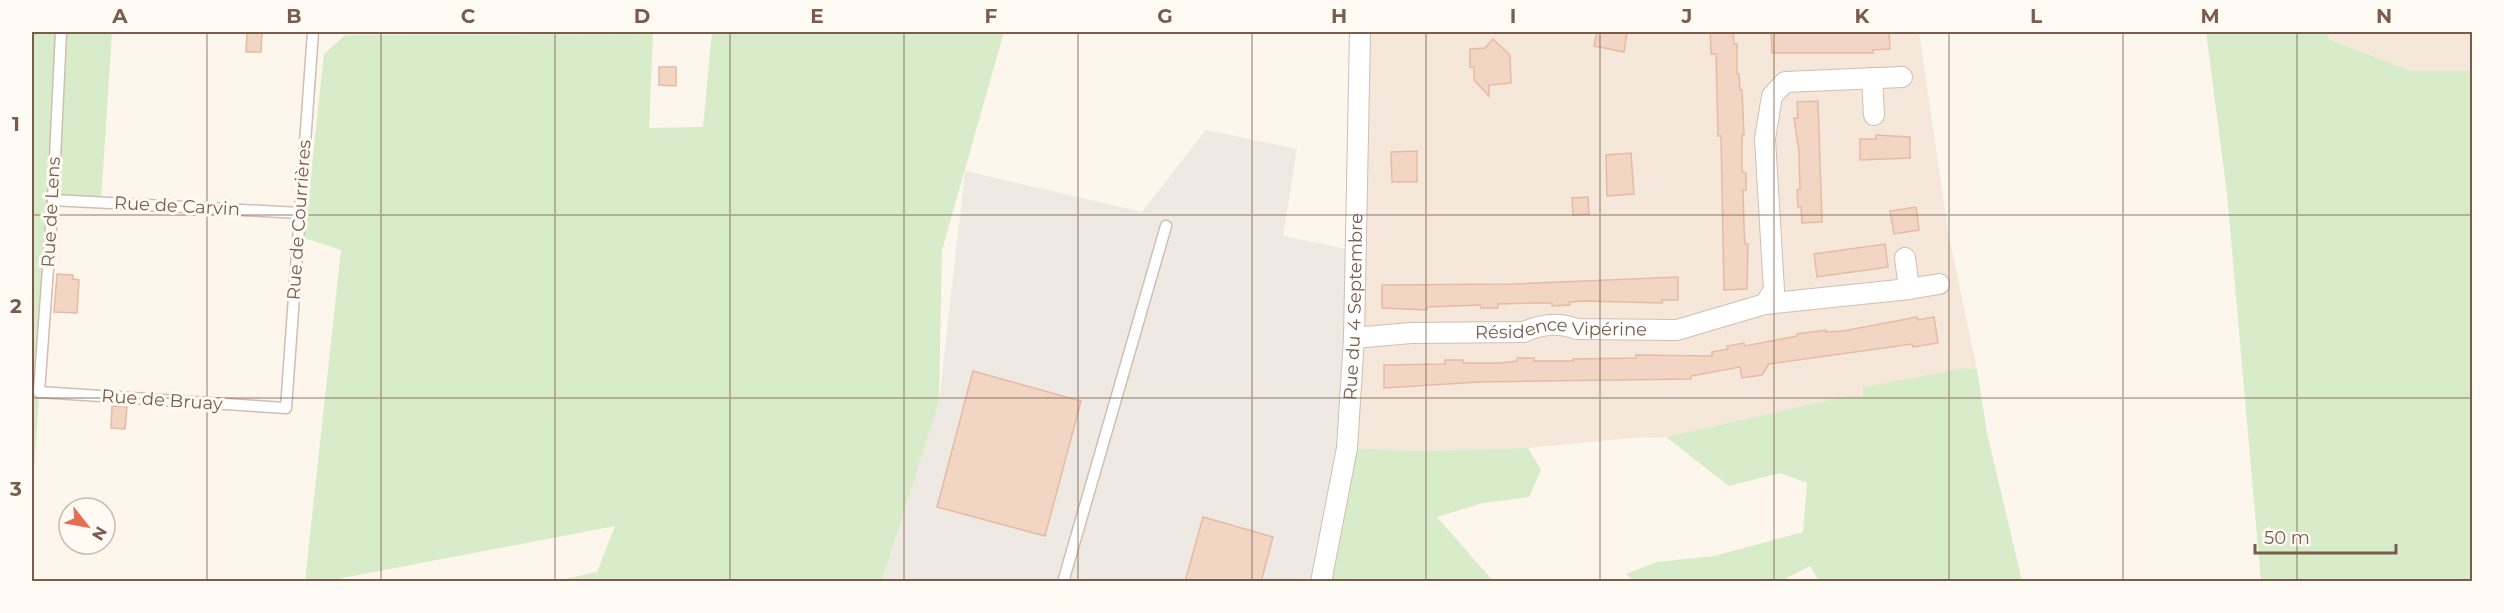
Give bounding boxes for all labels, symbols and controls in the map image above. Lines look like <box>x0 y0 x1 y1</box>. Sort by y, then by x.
text: A <box>111 4 128 28</box>
text: B <box>286 4 302 28</box>
text: C <box>461 4 476 28</box>
text: D <box>634 4 650 28</box>
text: E <box>810 4 824 28</box>
text: F <box>985 4 998 28</box>
text: G <box>1157 4 1173 28</box>
text: H <box>1331 4 1347 28</box>
text: I <box>1510 4 1516 28</box>
text: J <box>1681 4 1692 28</box>
text: K <box>1855 4 1871 28</box>
text: L <box>2030 4 2042 28</box>
text: M <box>2200 4 2220 28</box>
text: N <box>2376 4 2392 28</box>
text: 1 <box>12 112 20 136</box>
street label: Rue de Courrières <box>282 139 316 301</box>
street label: Rue de Lens <box>37 156 65 268</box>
street label: Rue de Carvin <box>114 192 240 220</box>
street label: Rue du 4 Septembre <box>1339 213 1367 401</box>
text: 2 <box>10 294 22 318</box>
street label: Résidence Vipérine <box>1475 314 1647 343</box>
street label: Rue de Bruay <box>101 385 224 415</box>
text: 3 <box>9 477 22 501</box>
north arrow <box>57 496 117 556</box>
scale bar <box>2255 517 2396 555</box>
text: N <box>88 523 111 544</box>
text: 50 m <box>2264 527 2310 549</box>

